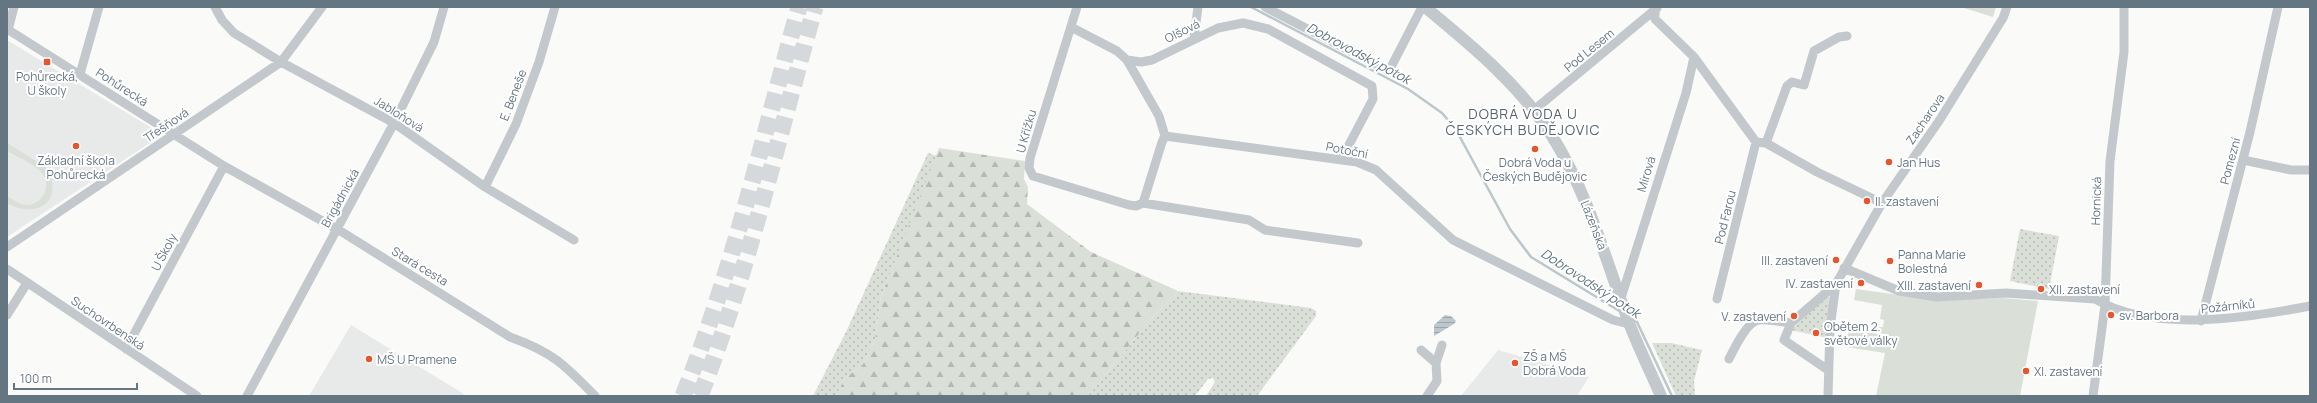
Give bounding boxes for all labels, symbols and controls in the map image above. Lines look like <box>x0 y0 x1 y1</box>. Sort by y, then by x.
street label: Olšová <box>1162 15 1202 47</box>
water label: Dobrovodský potok <box>1304 18 1416 89</box>
street label: Pod Lesem <box>1560 24 1618 76</box>
marker: Pohůrecká, U školy <box>42 57 52 67</box>
street label: Pohůrecká <box>93 64 151 110</box>
street label: E. Beneše <box>495 67 531 123</box>
place label: Pohůrecká, U školy <box>16 68 78 99</box>
street label: Zacharova <box>1902 90 1948 148</box>
street label: Jabloňová <box>371 92 427 136</box>
street label: Třešňová <box>140 104 192 146</box>
district label: DOBRÁ VODA U ČESKÝCH BUDĚJOVIC <box>1446 104 1600 139</box>
street label: U Křížku <box>1012 107 1040 155</box>
street label: Pomezní <box>2216 136 2244 186</box>
street label: Potoční <box>1324 138 1370 162</box>
marker: Základní škola Pohůrecká <box>71 141 81 151</box>
marker: Dobrá Voda u Českých Budějovic <box>1530 144 1540 154</box>
place label: Základní škola Pohůrecká <box>37 152 115 183</box>
place label: Dobrá Voda u Českých Budějovic <box>1483 154 1587 185</box>
street label: Mírová <box>1633 154 1659 194</box>
place label: Jan Hus <box>1897 154 1940 171</box>
marker: Jan Hus <box>1884 157 1894 167</box>
street label: Brigádnická <box>317 166 363 230</box>
street label: Hornická <box>2087 176 2105 226</box>
street label: Pod Farou <box>1710 188 1740 246</box>
place label: II. zastavení <box>1875 193 1939 210</box>
marker: II. zastavení <box>1862 196 1872 206</box>
street label: Lázeňská <box>1577 198 1611 252</box>
street label: U Školy <box>147 230 181 274</box>
street label: Stará cesta <box>389 242 451 290</box>
water label: Dobrovodský potok <box>1538 244 1646 323</box>
place label: Panna Marie Bolestná <box>1898 246 1966 277</box>
place label: III. zastavení <box>1761 252 1828 269</box>
marker: III. zastavení <box>1831 255 1841 265</box>
marker: Panna Marie Bolestná <box>1885 256 1895 266</box>
place label: IV. zastavení <box>1785 275 1853 292</box>
place label: XIII. zastavení <box>1897 277 1971 294</box>
marker: IV. zastavení <box>1856 278 1866 288</box>
marker: XIII. zastavení <box>1974 280 1984 290</box>
place label: XII. zastavení <box>2049 281 2120 298</box>
marker: XII. zastavení <box>2036 284 2046 294</box>
street label: Suchovrbenská <box>68 292 148 354</box>
street label: Požárníků <box>2200 295 2256 317</box>
place label: sv. Barbora <box>2119 307 2179 324</box>
place label: V. zastavení <box>1721 308 1786 325</box>
marker: sv. Barbora <box>2106 310 2116 320</box>
marker: V. zastavení <box>1789 311 1799 321</box>
place label: Obětem 2. světové války <box>1824 318 1898 349</box>
marker: Obětem 2. světové války <box>1811 328 1821 338</box>
place label: ZŠ a MŠ Dobrá Voda <box>1523 348 1586 379</box>
place label: MŠ U Pramene <box>377 351 457 368</box>
marker: MŠ U Pramene <box>364 354 374 364</box>
marker: ZŠ a MŠ Dobrá Voda <box>1510 358 1520 368</box>
place label: XI. zastavení <box>2034 363 2103 380</box>
scale bar <box>14 365 137 391</box>
marker: XI. zastavení <box>2021 366 2031 376</box>
text: 100 m <box>20 370 52 387</box>

